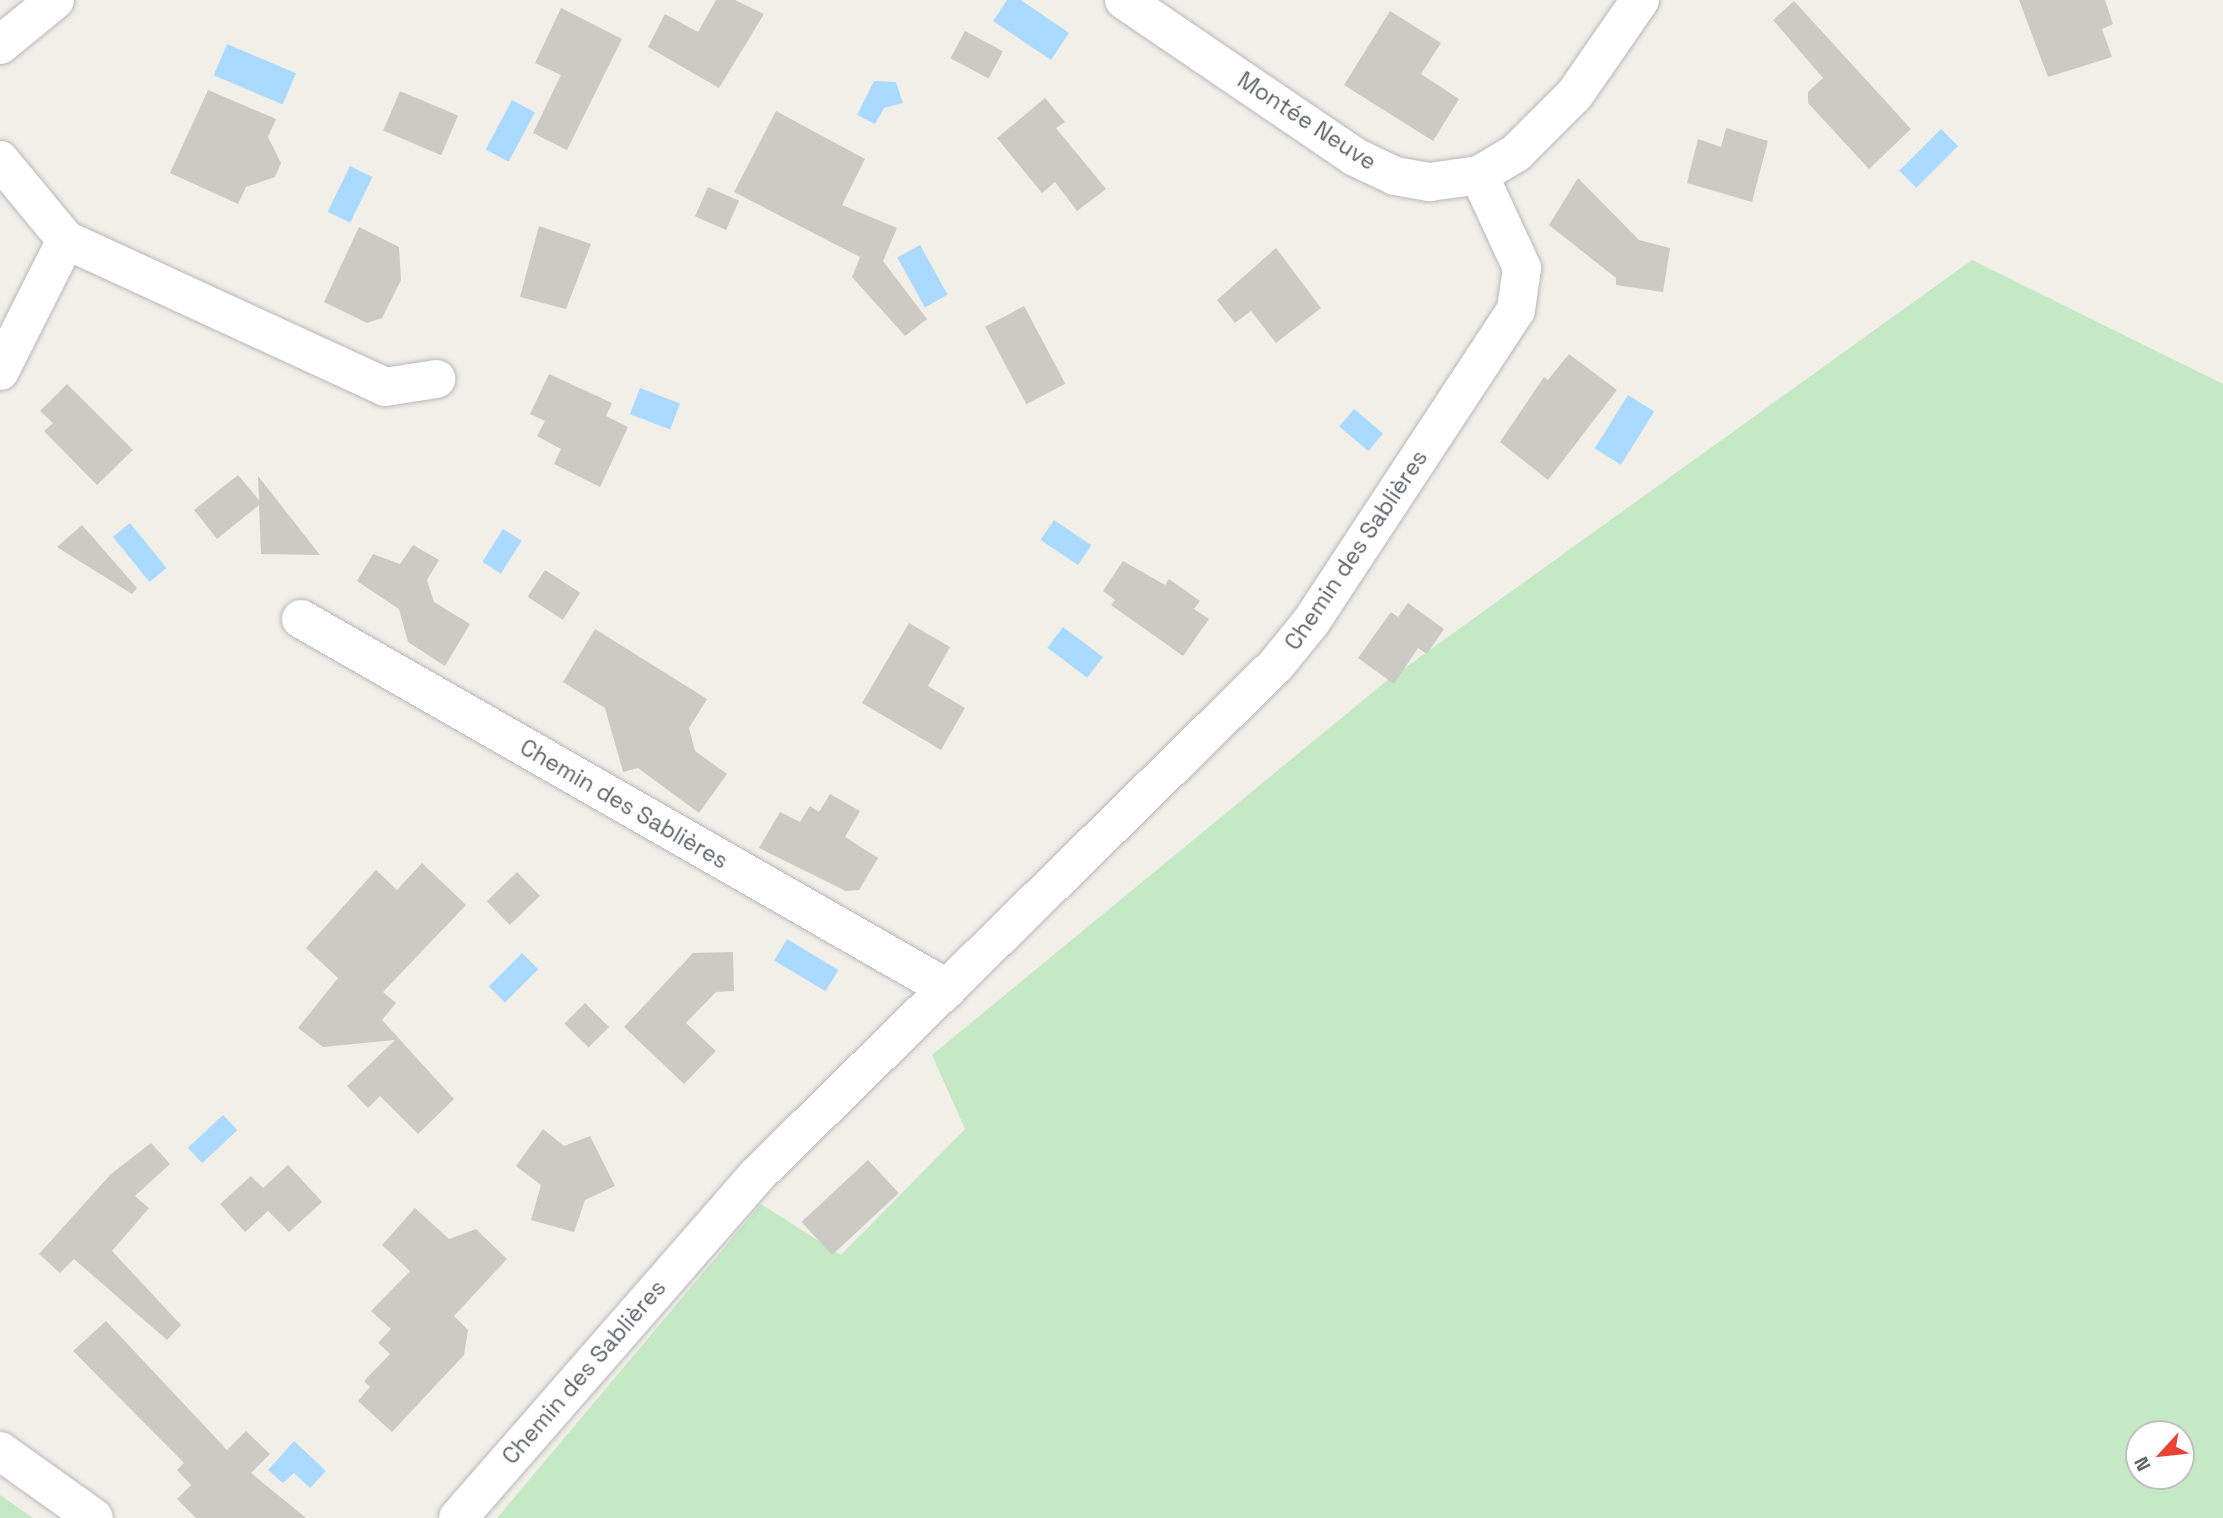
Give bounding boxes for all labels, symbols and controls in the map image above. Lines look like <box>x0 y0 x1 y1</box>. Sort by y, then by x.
street label: Montée Neuve <box>1233 66 1381 176</box>
street label: Chemin des Sablières <box>1279 445 1433 655</box>
street label: Chemin des Sablières <box>515 733 733 875</box>
street label: Chemin des Sablières <box>496 1274 672 1470</box>
north arrow <box>2125 1420 2195 1490</box>
text: N <box>2129 1453 2157 1475</box>

